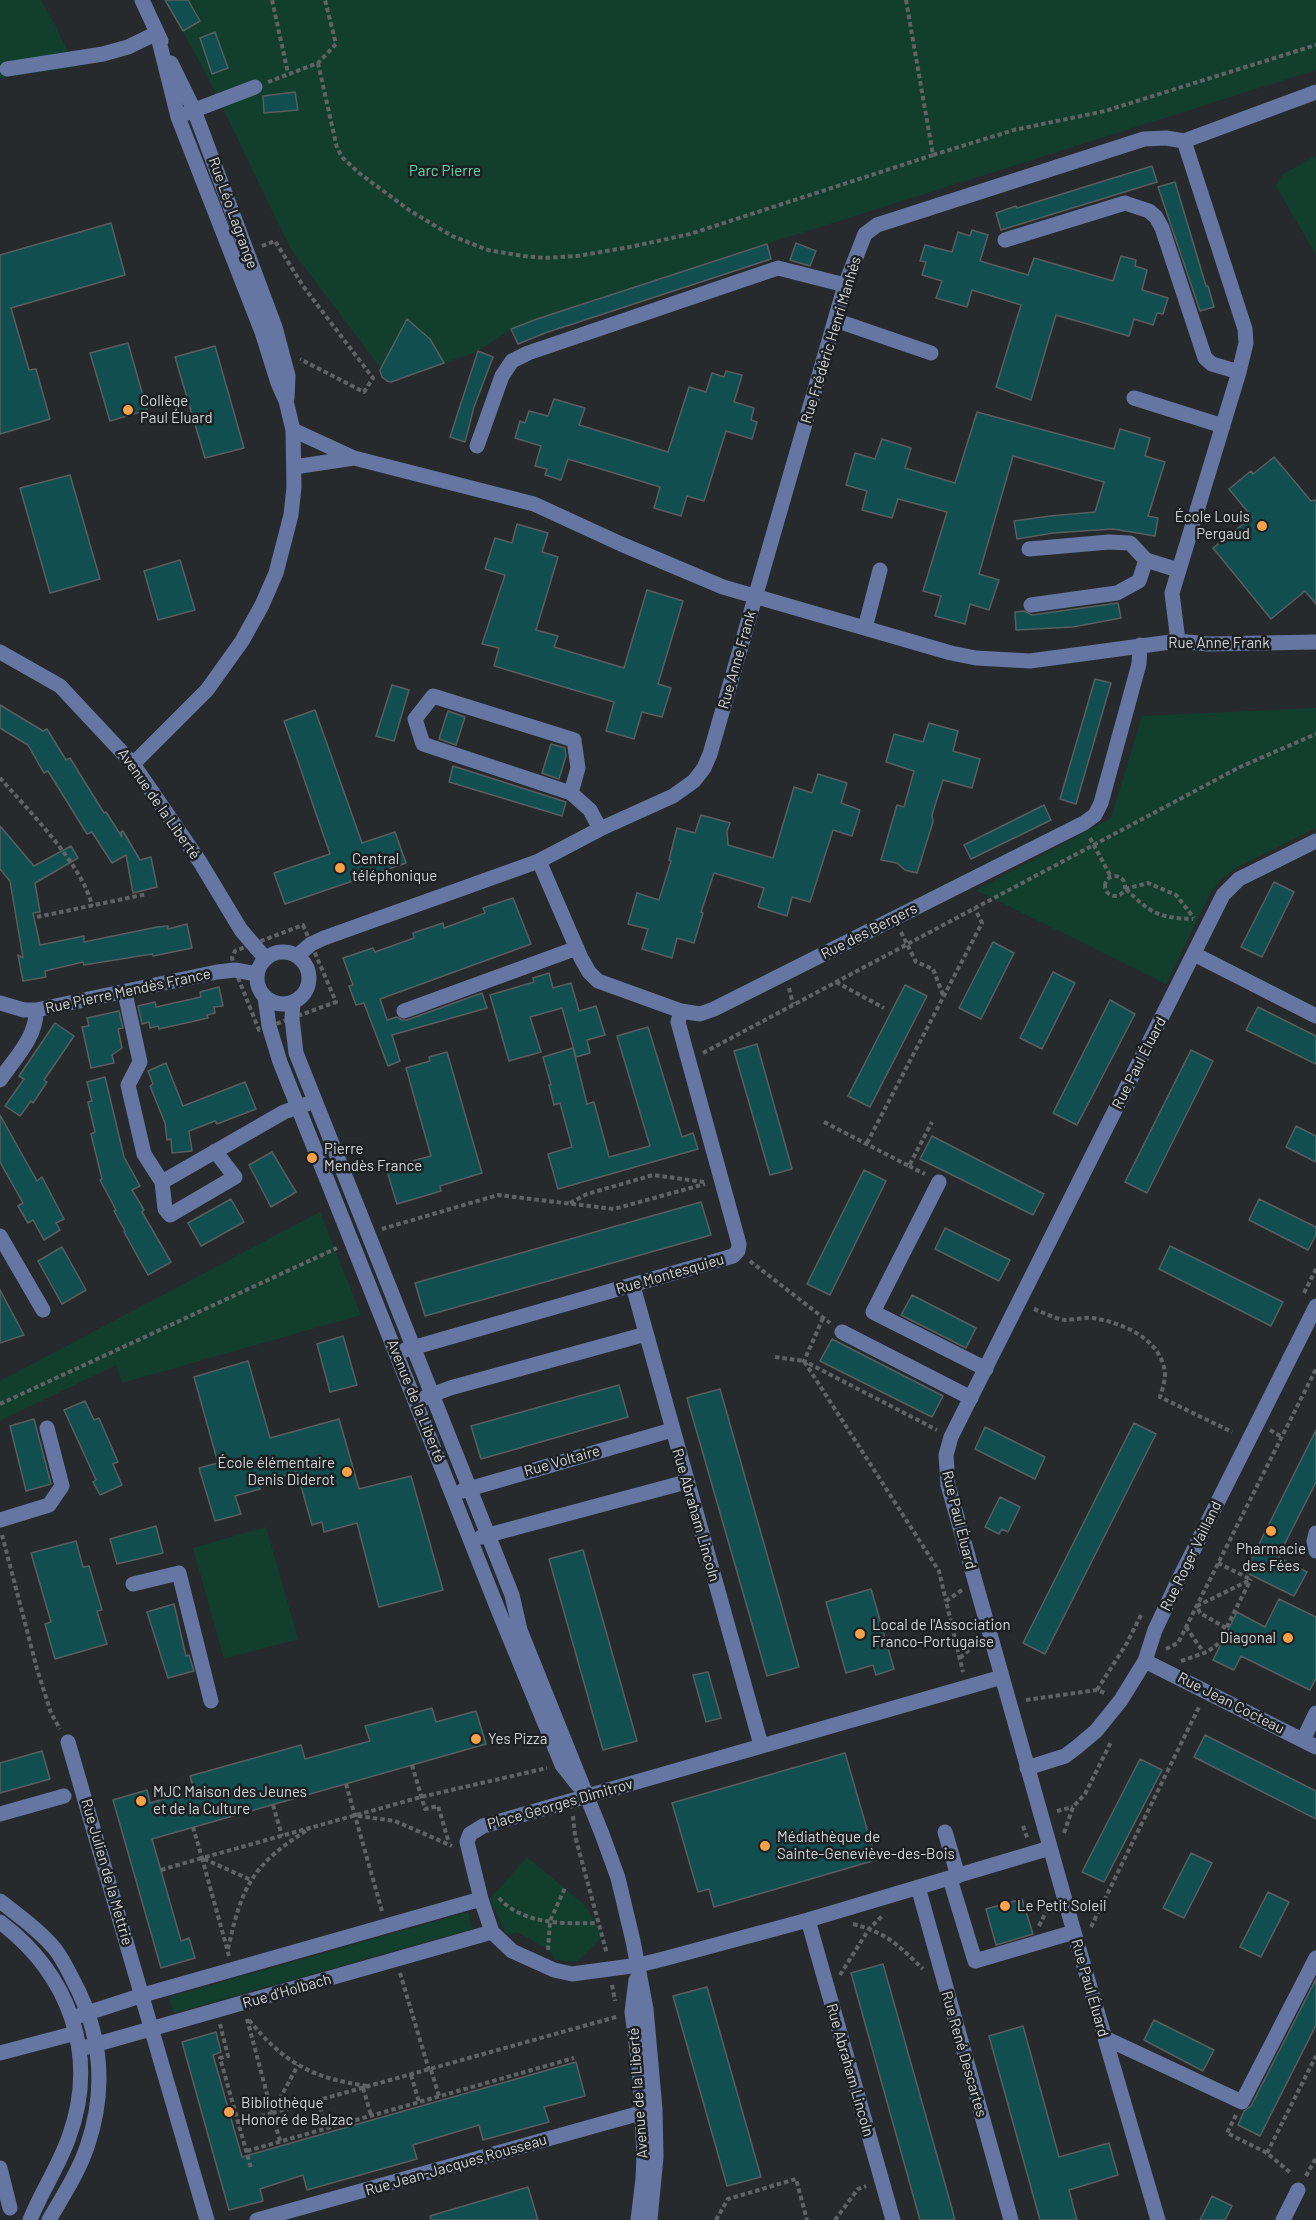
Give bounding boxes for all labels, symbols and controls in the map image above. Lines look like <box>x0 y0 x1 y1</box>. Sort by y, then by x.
street label: Rue Léo Lagrange <box>204 155 262 271</box>
park label: Parc Pierre <box>409 162 481 180</box>
street label: Rue Frédéric Henri Manhès <box>797 254 865 426</box>
place label: Collège Paul Éluard <box>140 392 213 427</box>
marker: Collège Paul Éluard <box>121 403 135 417</box>
place label: École Louis Pergaud <box>1175 508 1250 543</box>
marker: École Louis Pergaud <box>1255 519 1269 533</box>
street label: Rue Anne Frank <box>714 609 760 711</box>
street label: Rue Anne Frank <box>1168 634 1270 652</box>
street label: Avenue de la Liberté <box>114 745 204 863</box>
place label: Central téléphonique <box>352 850 437 885</box>
marker: Central téléphonique <box>333 861 347 875</box>
street label: Rue des Bergers <box>818 899 920 963</box>
street label: Rue Pierre Mendès France <box>44 965 212 1017</box>
street label: Rue Paul Éluard <box>1108 1014 1170 1112</box>
place label: Pierre Mendès France <box>324 1140 422 1175</box>
marker: Pierre Mendès France <box>305 1151 319 1165</box>
street label: Rue Montesquieu <box>614 1250 726 1298</box>
street label: Avenue de la Liberté <box>383 1337 449 1465</box>
street label: Rue Voltaire <box>522 1442 602 1480</box>
street label: Rue Abraham Lincoln <box>668 1446 724 1584</box>
place label: École élémentaire Denis Diderot <box>217 1454 335 1489</box>
marker: École élémentaire Denis Diderot <box>340 1465 354 1479</box>
street label: Rue Paul Éluard <box>938 1469 980 1571</box>
street label: Rue Roger Vailland <box>1157 1498 1225 1614</box>
marker: Pharmacie des Fées <box>1264 1524 1278 1538</box>
place label: Pharmacie des Fées <box>1236 1540 1306 1575</box>
place label: Local de l'Association Franco-Portugaise <box>872 1616 1011 1651</box>
marker: Local de l'Association Franco-Portugaise <box>853 1627 867 1641</box>
place label: Diagonal <box>1220 1629 1276 1647</box>
marker: Diagonal <box>1281 1631 1295 1645</box>
street label: Rue Jean Cocteau <box>1175 1668 1287 1738</box>
place label: Yes Pizza <box>488 1730 547 1748</box>
marker: Yes Pizza <box>469 1732 483 1746</box>
street label: Place Georges Dimitrov <box>485 1775 635 1833</box>
place label: MJC Maison des Jeunes et de la Culture <box>153 1783 307 1818</box>
marker: MJC Maison des Jeunes et de la Culture <box>134 1794 148 1808</box>
street label: Rue Julien de la Mettrie <box>77 1797 137 1947</box>
place label: Médiathèque de Sainte-Geneviève-des-Bois <box>777 1828 955 1863</box>
marker: Médiathèque de Sainte-Geneviève-des-Bois <box>758 1839 772 1853</box>
place label: Le Petit Soleil <box>1017 1897 1106 1915</box>
marker: Le Petit Soleil <box>998 1899 1012 1913</box>
street label: Rue Paul Éluard <box>1067 1937 1113 2039</box>
street label: Rue d'Holbach <box>241 1970 333 2012</box>
street label: Rue René Descartes <box>937 1989 991 2119</box>
street label: Rue Abraham Lincoln <box>822 2001 878 2139</box>
street label: Avenue de la Liberté <box>624 2027 652 2159</box>
place label: Bibliothèque Honoré de Balzac <box>241 2094 353 2129</box>
marker: Bibliothèque Honoré de Balzac <box>222 2105 236 2119</box>
street label: Rue Jean-Jacques Rousseau <box>363 2130 549 2200</box>

